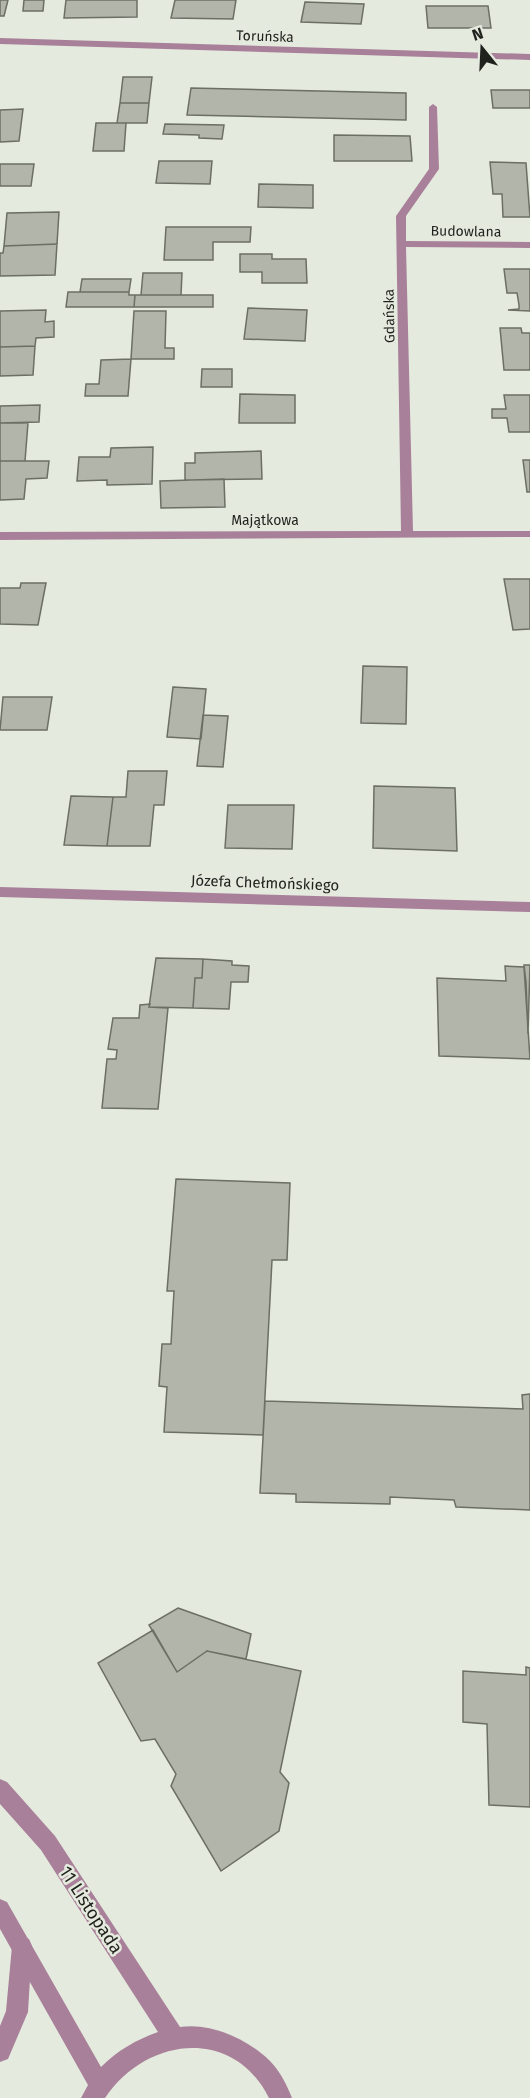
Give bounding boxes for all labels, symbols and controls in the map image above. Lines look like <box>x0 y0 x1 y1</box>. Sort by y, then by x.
north arrow <box>452 18 512 78</box>
text: N <box>470 24 485 45</box>
street label: Toruńska <box>236 27 294 46</box>
street label: Budowlana <box>430 222 501 241</box>
street label: Gdańska <box>381 289 398 343</box>
street label: Majątkowa <box>231 512 299 529</box>
street label: Józefa Chełmońskiego <box>191 871 339 895</box>
street label: 11 Listopada <box>55 1862 127 1958</box>

